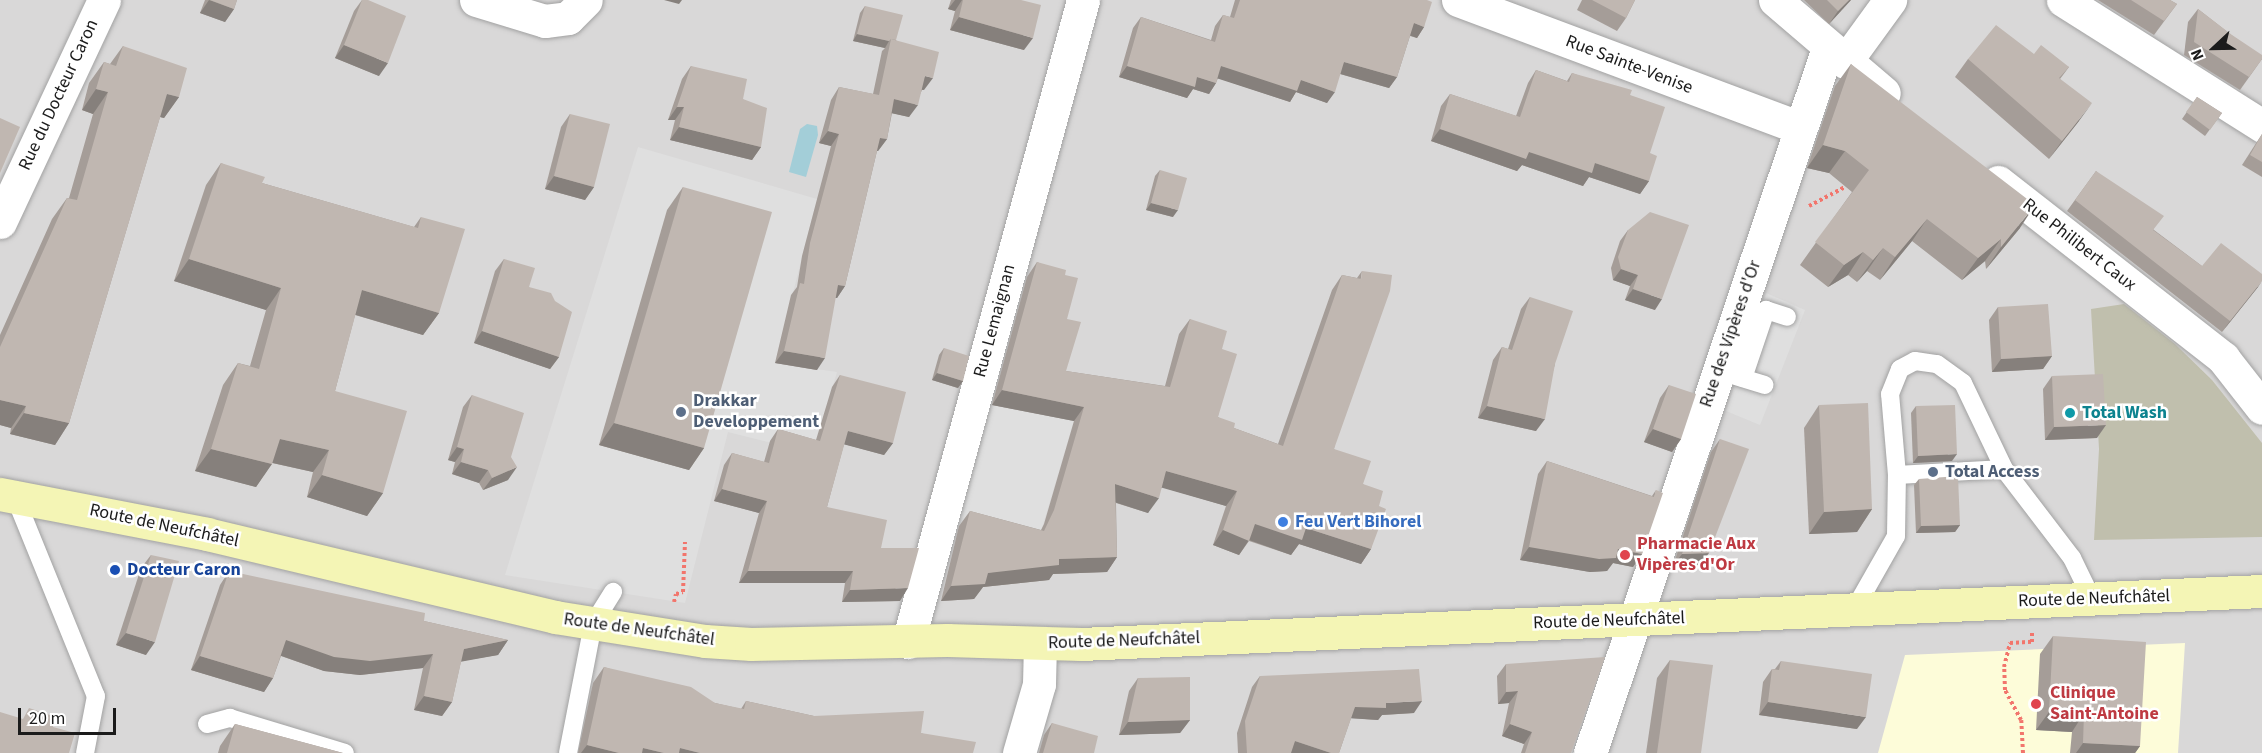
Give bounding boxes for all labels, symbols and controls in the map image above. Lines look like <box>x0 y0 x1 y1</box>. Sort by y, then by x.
street label: Rue du Docteur Caron <box>15 16 103 174</box>
north arrow <box>2184 18 2244 78</box>
street label: Rue Sainte-Venise <box>1562 31 1696 99</box>
text: N <box>2185 46 2210 64</box>
street label: Rue Philibert Caux <box>2018 194 2140 296</box>
street label: Rue des Vipères d'Or <box>1696 258 1766 410</box>
street label: Rue Lemaignan <box>970 262 1020 380</box>
place label: Drakkar Developpement <box>693 391 819 434</box>
place label: Total Wash <box>2082 402 2167 424</box>
marker: Drakkar Developpement <box>674 405 688 419</box>
marker: Total Wash <box>2063 406 2077 420</box>
place label: Total Access <box>1945 461 2039 483</box>
marker: Total Access <box>1926 465 1940 479</box>
street label: Route de Neufchâtel <box>87 500 241 552</box>
place label: Feu Vert Bihorel <box>1295 511 1421 533</box>
marker: Feu Vert Bihorel <box>1276 515 1290 529</box>
place label: Pharmacie Aux Vipères d'Or <box>1637 534 1756 576</box>
marker: Pharmacie Aux Vipères d'Or <box>1618 548 1632 562</box>
place label: Docteur Caron <box>127 559 241 581</box>
marker: Docteur Caron <box>108 563 122 577</box>
street label: Route de Neufchâtel <box>2018 586 2170 612</box>
street label: Route de Neufchâtel <box>1533 608 1685 634</box>
street label: Route de Neufchâtel <box>562 609 716 651</box>
street label: Route de Neufchâtel <box>1048 628 1200 654</box>
place label: Clinique Saint-Antoine <box>2050 683 2159 726</box>
marker: Clinique Saint-Antoine <box>2027 695 2045 713</box>
scale bar <box>21 696 118 734</box>
text: 20 m <box>29 706 65 731</box>

